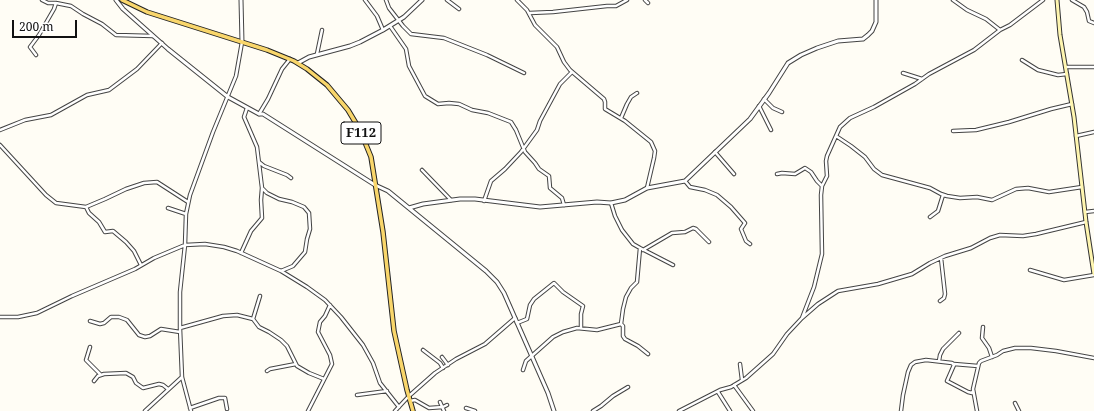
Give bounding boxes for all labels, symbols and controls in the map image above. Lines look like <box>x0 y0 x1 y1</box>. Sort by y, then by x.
scale bar <box>14 12 79 38</box>
text: 200 m <box>19 18 54 35</box>
road number: F112 <box>341 122 381 144</box>

